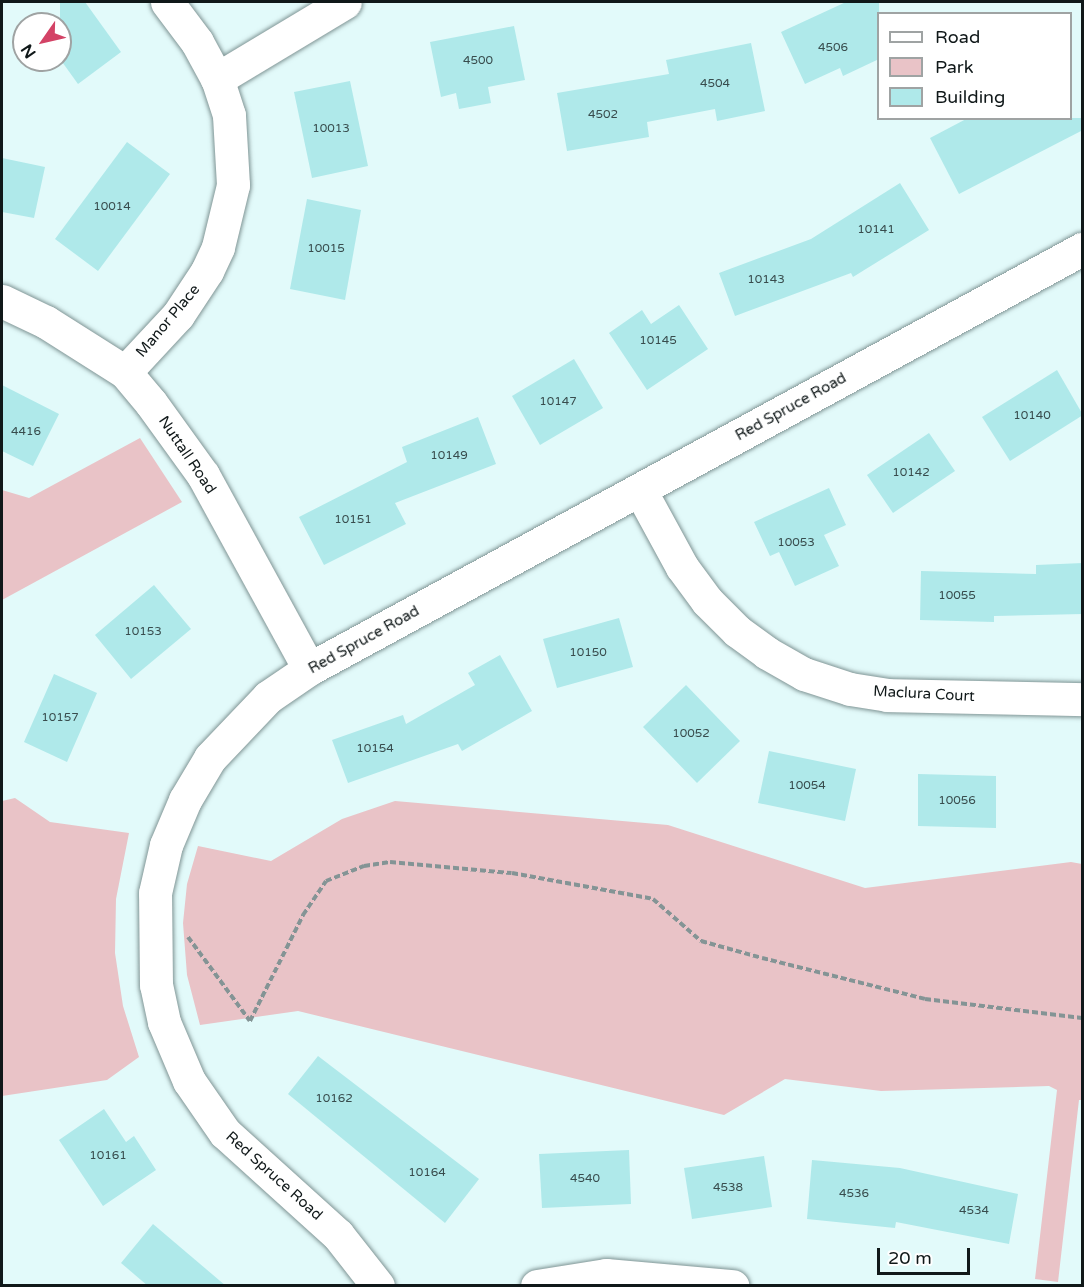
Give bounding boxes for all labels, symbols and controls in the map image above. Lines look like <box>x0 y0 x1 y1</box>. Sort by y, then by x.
north arrow <box>12 12 72 72</box>
legend <box>877 12 1072 120</box>
text: Road <box>935 26 980 48</box>
text: N <box>17 40 41 62</box>
house number: 4506 <box>818 41 848 55</box>
house number: 4500 <box>463 54 493 68</box>
text: Park <box>935 56 973 78</box>
house number: 4504 <box>700 77 730 91</box>
text: Building <box>935 86 1005 108</box>
house number: 4502 <box>588 108 618 122</box>
house number: 10013 <box>312 122 350 136</box>
house number: 10014 <box>93 200 131 214</box>
house number: 10141 <box>857 223 895 237</box>
house number: 10015 <box>307 242 345 256</box>
house number: 10143 <box>747 273 785 287</box>
street label: Manor Place <box>132 281 204 361</box>
house number: 10145 <box>639 334 677 348</box>
street label: Red Spruce Road <box>732 369 850 445</box>
house number: 10147 <box>539 395 577 409</box>
house number: 10140 <box>1013 409 1051 423</box>
street label: Nuttall Road <box>154 413 220 497</box>
house number: 4416 <box>11 425 41 439</box>
house number: 10149 <box>430 449 468 463</box>
house number: 10142 <box>892 466 930 480</box>
house number: 10151 <box>334 513 372 527</box>
house number: 10053 <box>777 536 815 550</box>
house number: 10055 <box>938 589 976 603</box>
street label: Red Spruce Road <box>305 602 423 678</box>
house number: 10153 <box>124 625 162 639</box>
house number: 10150 <box>569 646 607 660</box>
street label: Maclura Court <box>873 682 975 706</box>
house number: 10157 <box>41 711 79 725</box>
house number: 10052 <box>672 727 710 741</box>
house number: 10154 <box>356 742 394 756</box>
house number: 10054 <box>788 779 826 793</box>
house number: 10056 <box>938 794 976 808</box>
house number: 10162 <box>315 1092 353 1106</box>
street label: Red Spruce Road <box>222 1128 326 1224</box>
house number: 10161 <box>89 1149 127 1163</box>
house number: 10164 <box>408 1166 446 1180</box>
house number: 4540 <box>570 1172 600 1186</box>
house number: 4538 <box>713 1181 743 1195</box>
house number: 4536 <box>839 1187 869 1201</box>
house number: 4534 <box>959 1204 989 1218</box>
scale bar <box>880 1236 973 1274</box>
text: 20 m <box>888 1247 932 1269</box>

